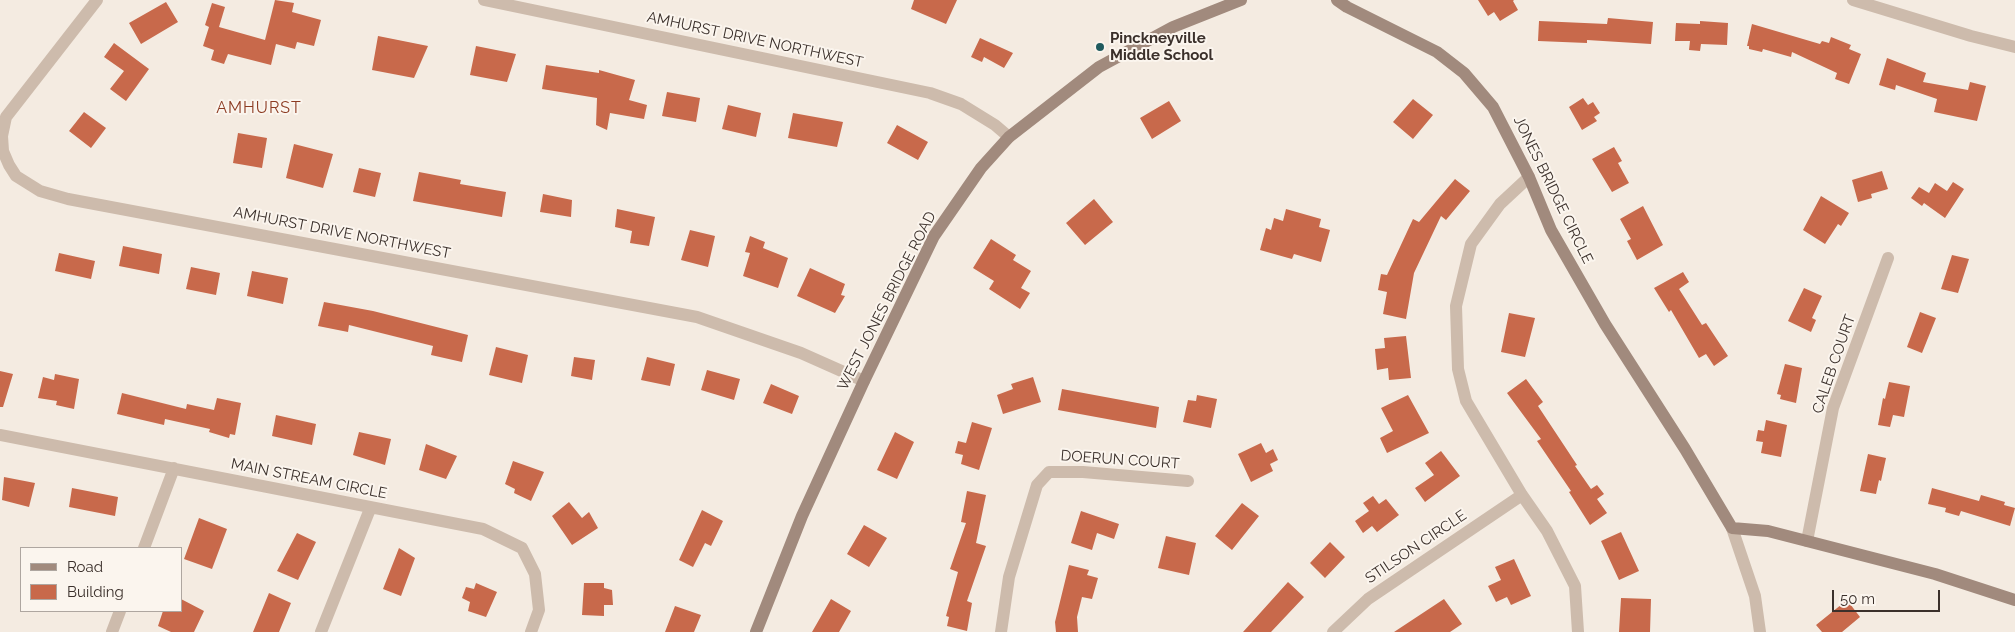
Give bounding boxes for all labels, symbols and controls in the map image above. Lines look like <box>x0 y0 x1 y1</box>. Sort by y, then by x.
street label: AMHURST DRIVE NORTHWEST <box>645 8 865 72</box>
place label: Pinckneyville Middle School <box>1110 29 1213 64</box>
marker: Pinckneyville Middle School <box>1094 41 1106 53</box>
district label: AMHURST <box>215 98 303 118</box>
street label: JONES BRIDGE CIRCLE <box>1509 113 1597 267</box>
street label: AMHURST DRIVE NORTHWEST <box>232 203 452 263</box>
street label: WEST JONES BRIDGE ROAD <box>834 209 940 393</box>
street label: CALEB COURT <box>1809 312 1859 416</box>
street label: DOERUN COURT <box>1060 447 1180 473</box>
street label: MAIN STREAM CIRCLE <box>229 455 389 503</box>
street label: STILSON CIRCLE <box>1362 506 1470 588</box>
legend <box>20 547 182 612</box>
text: Road <box>67 558 103 576</box>
scale bar <box>1835 580 1942 612</box>
text: Building <box>67 583 124 601</box>
text: 50 m <box>1840 590 1875 608</box>

